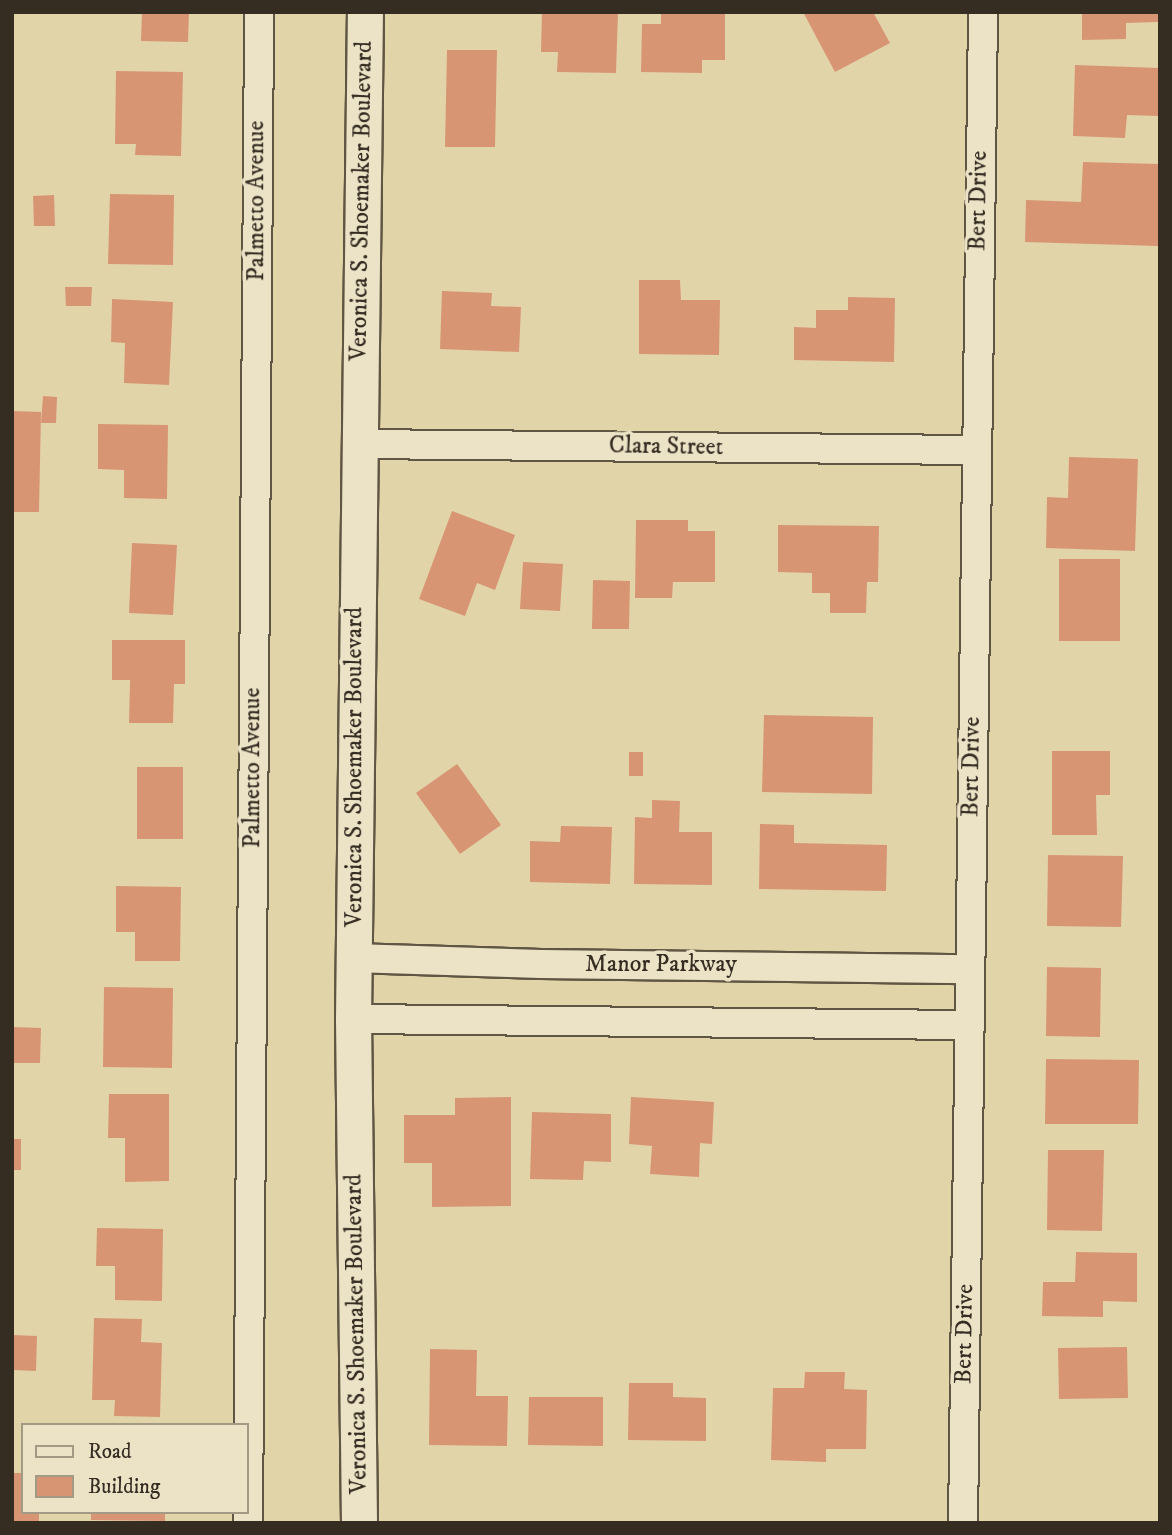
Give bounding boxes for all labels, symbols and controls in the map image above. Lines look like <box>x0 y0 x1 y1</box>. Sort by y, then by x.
street label: Veronica S. Shoemaker Boulevard <box>345 41 379 361</box>
street label: Palmetto Avenue <box>243 121 271 281</box>
street label: Bert Drive <box>964 151 994 251</box>
street label: Clara Street <box>609 432 723 462</box>
street label: Veronica S. Shoemaker Boulevard <box>341 607 369 927</box>
street label: Palmetto Avenue <box>239 688 267 848</box>
street label: Bert Drive <box>957 717 987 817</box>
street label: Manor Parkway <box>585 951 737 979</box>
street label: Veronica S. Shoemaker Boulevard <box>340 1174 374 1494</box>
street label: Bert Drive <box>950 1284 980 1384</box>
legend <box>21 1423 248 1514</box>
text: Road <box>88 1439 132 1465</box>
text: Building <box>88 1474 160 1500</box>

